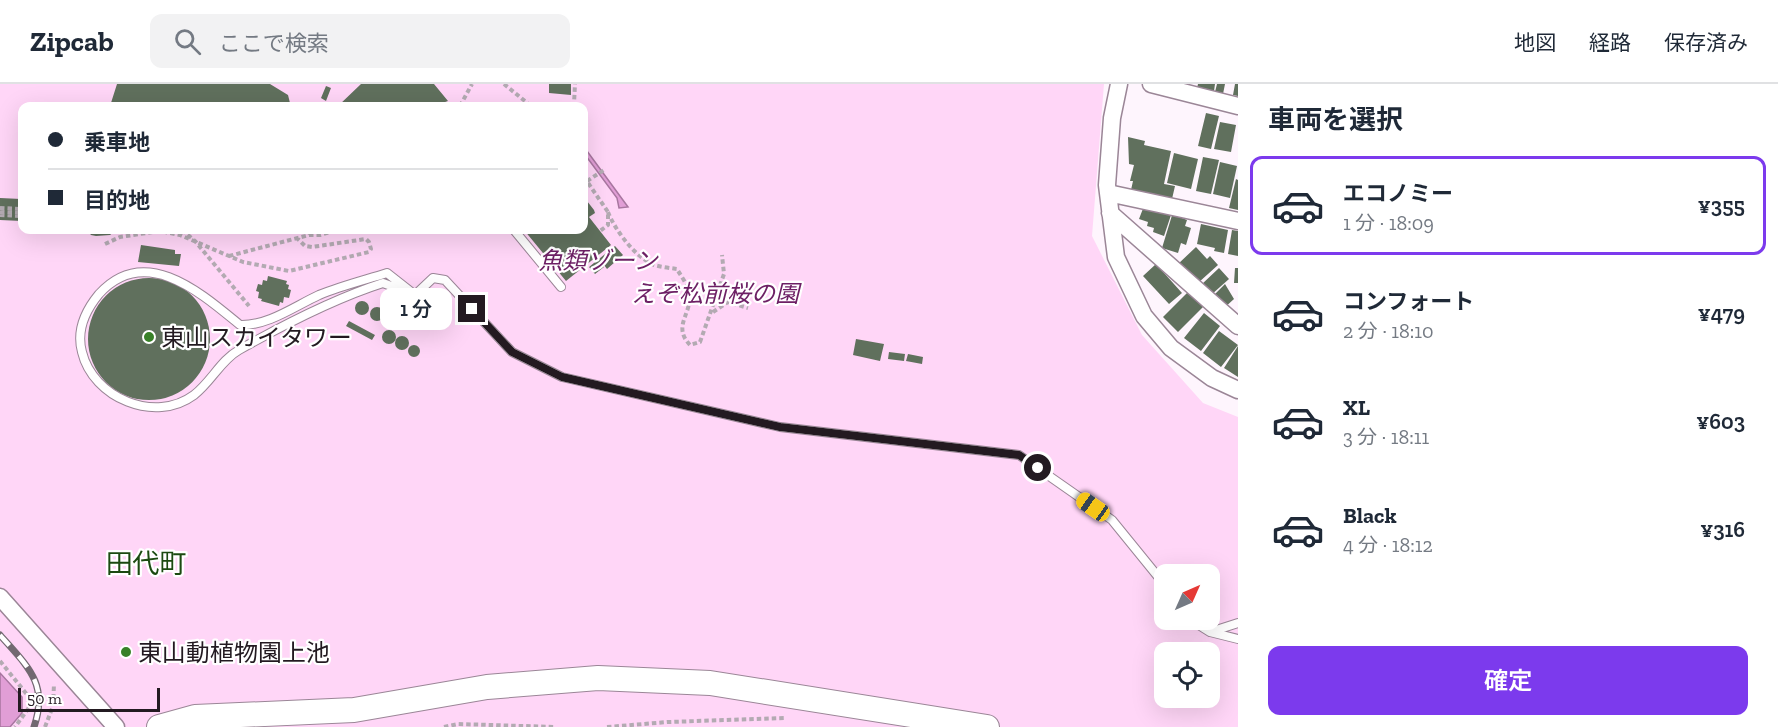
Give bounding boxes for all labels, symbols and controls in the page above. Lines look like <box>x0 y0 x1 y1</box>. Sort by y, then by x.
search box <box>150 14 570 68</box>
text: Zipcab <box>30 25 114 58</box>
icon: search <box>171 25 204 58</box>
text: ここで検索 <box>219 30 329 57</box>
text: 地図 <box>1514 30 1556 55</box>
text: 経路 <box>1589 30 1631 55</box>
text: 保存済み <box>1664 30 1748 55</box>
text: 車両を選択 <box>1268 104 1403 136</box>
text: 乗車地 <box>84 129 150 156</box>
icon: car <box>1271 179 1325 233</box>
text: エコノミー <box>1343 180 1453 207</box>
text: 目的地 <box>84 187 150 214</box>
text: ¥355 <box>1698 192 1745 219</box>
text: 1 分 · 18:09 <box>1343 211 1434 235</box>
park label: 魚類ゾーン <box>539 246 659 275</box>
park label: えぞ松前桜の園 <box>631 279 802 308</box>
icon: car <box>1271 287 1325 341</box>
callout: 1 分 <box>379 288 451 330</box>
text: コンフォート <box>1343 288 1474 315</box>
route end <box>458 295 485 322</box>
text: 1 分 <box>400 297 432 321</box>
text: ¥479 <box>1698 300 1745 327</box>
text: 2 分 · 18:10 <box>1343 319 1433 343</box>
place label: 東山スカイタワー <box>161 323 352 352</box>
marker: 東山スカイタワー <box>142 330 156 344</box>
text: XL <box>1343 394 1370 421</box>
icon: car <box>1271 395 1325 449</box>
text: ¥603 <box>1696 408 1745 435</box>
text: 3 分 · 18:11 <box>1343 425 1429 449</box>
route start <box>1024 454 1051 481</box>
car <box>1073 489 1113 525</box>
text: Black <box>1343 502 1397 529</box>
icon: car <box>1271 503 1325 557</box>
text: ¥316 <box>1700 516 1745 543</box>
text: 4 分 · 18:12 <box>1343 533 1433 557</box>
district label: 田代町 <box>106 548 187 580</box>
north arrow <box>1154 564 1220 630</box>
map controls <box>1154 564 1220 708</box>
place label: 東山動植物園上池 <box>138 638 330 667</box>
button: locate <box>1154 642 1220 708</box>
marker: 東山動植物園上池 <box>119 645 133 659</box>
button: 確定 <box>1268 646 1748 715</box>
scale bar <box>18 685 160 712</box>
text: 50 m <box>27 689 62 708</box>

